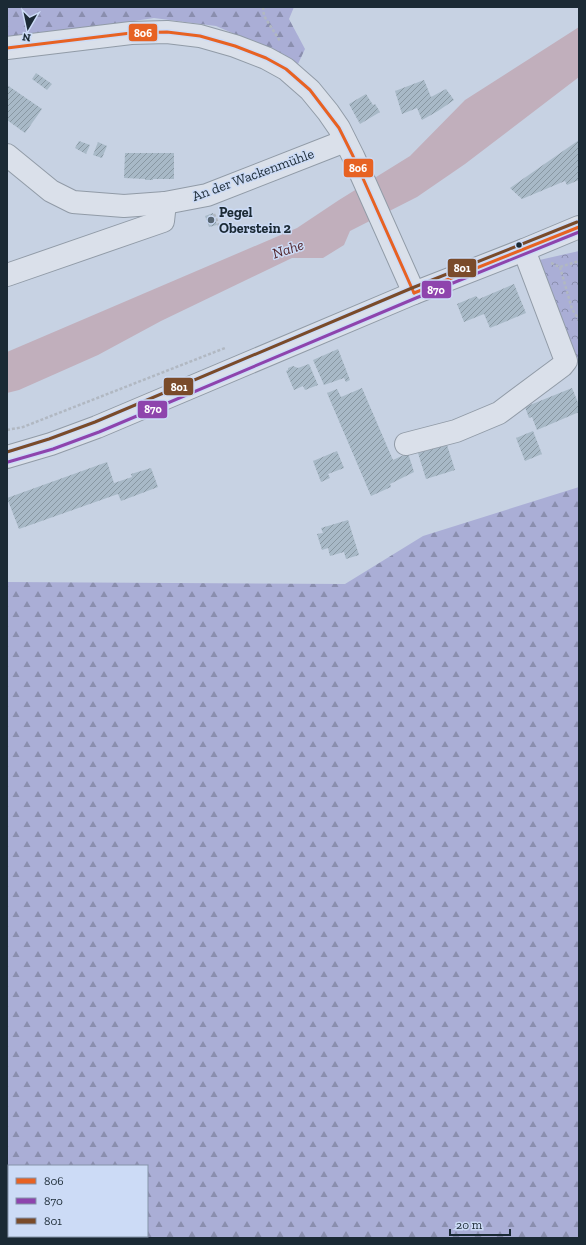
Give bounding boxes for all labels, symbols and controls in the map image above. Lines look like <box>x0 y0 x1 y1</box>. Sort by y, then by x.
north arrow <box>8 8 48 48</box>
line badge: 806 <box>128 23 158 42</box>
text: 806 <box>134 27 152 40</box>
text: N <box>21 30 32 44</box>
street label: An der Wackenmühle <box>190 145 317 205</box>
line badge: 806 <box>343 158 374 178</box>
text: 806 <box>349 162 367 175</box>
place label: Pegel Oberstein 2 <box>219 204 291 237</box>
marker: Pegel Oberstein 2 <box>206 215 216 225</box>
water label: Nahe <box>270 235 306 263</box>
unlabelled marker <box>514 240 524 250</box>
line badge: 801 <box>447 258 477 278</box>
text: 801 <box>454 262 471 275</box>
line badge: 870 <box>421 280 452 299</box>
text: 870 <box>427 284 445 297</box>
line badge: 801 <box>163 377 194 396</box>
text: 801 <box>171 381 188 394</box>
line badge: 870 <box>137 400 168 419</box>
text: 870 <box>144 403 162 416</box>
legend <box>8 1165 148 1237</box>
text: 806 <box>44 1174 64 1188</box>
text: 870 <box>44 1194 63 1208</box>
scale bar <box>450 1211 510 1237</box>
text: 801 <box>44 1214 62 1228</box>
text: 20 m <box>456 1218 483 1232</box>

